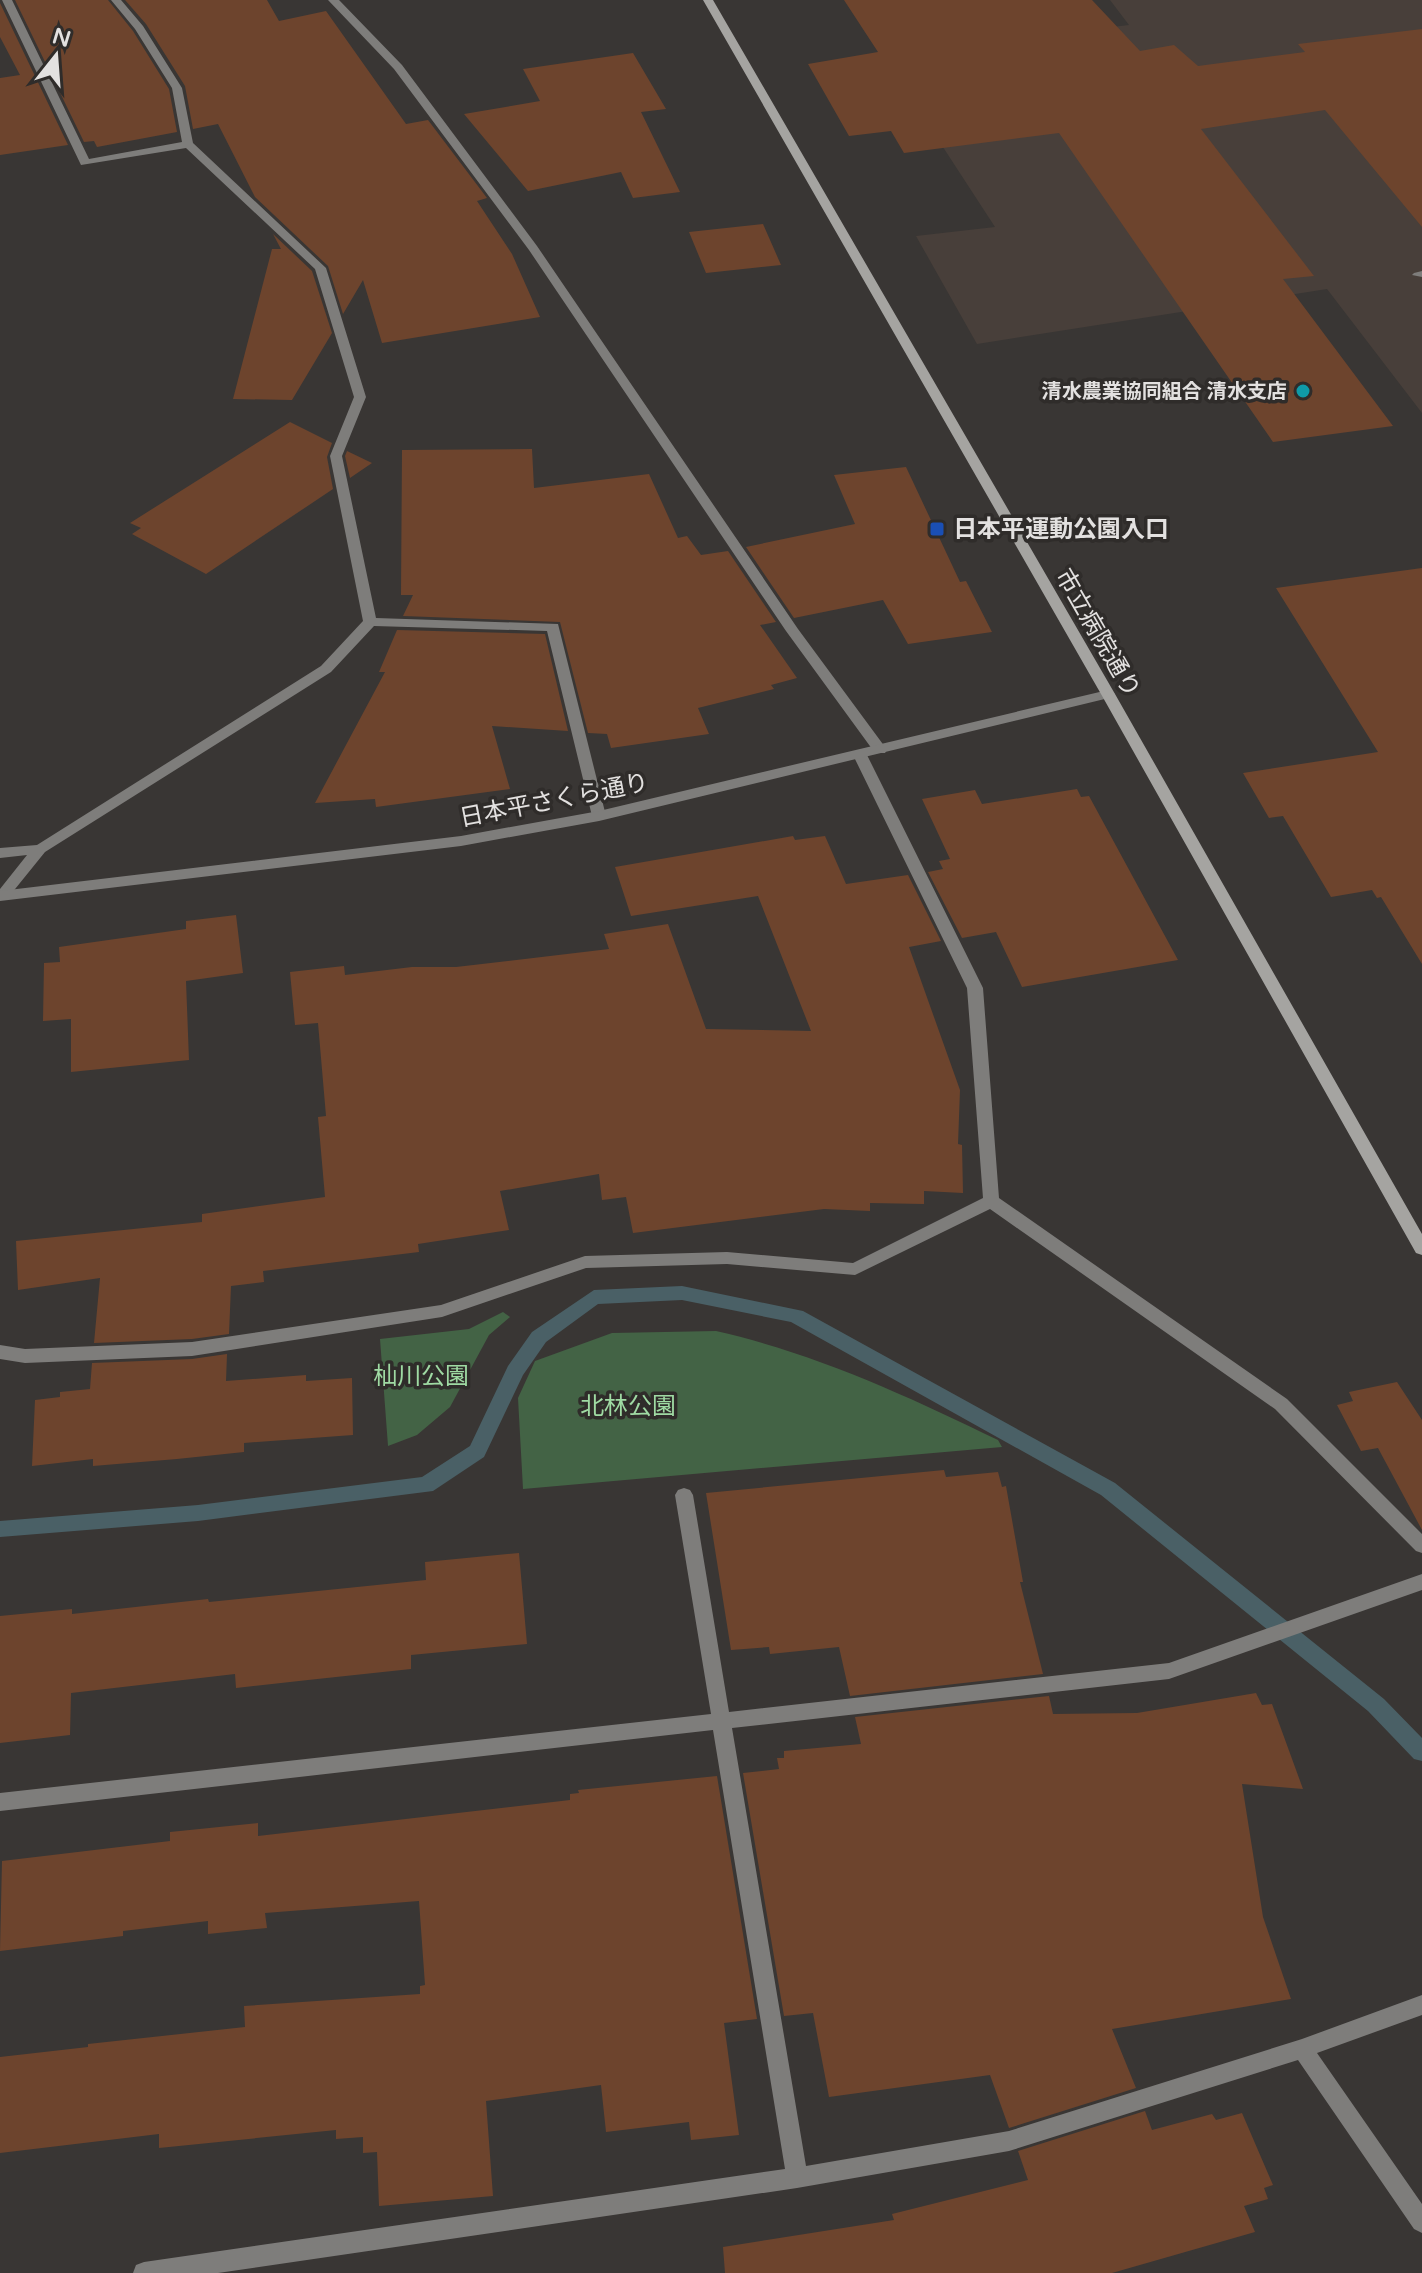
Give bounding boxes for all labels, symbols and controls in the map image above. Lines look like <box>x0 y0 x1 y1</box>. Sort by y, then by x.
north arrow <box>16 16 96 96</box>
text: N <box>49 23 74 53</box>
place label: 清水農業協同組合 清水支店 <box>1042 380 1287 404</box>
marker: 清水農業協同組合 清水支店 <box>1294 382 1312 400</box>
place label: 日本平運動公園入口 <box>953 515 1169 544</box>
marker: 日本平運動公園入口 <box>928 520 946 538</box>
street label: 市立病院通り <box>1049 564 1146 703</box>
street label: 日本平さくら通り <box>457 768 651 833</box>
park label: 杣川公園 <box>373 1362 469 1391</box>
park label: 北林公園 <box>580 1392 676 1421</box>

